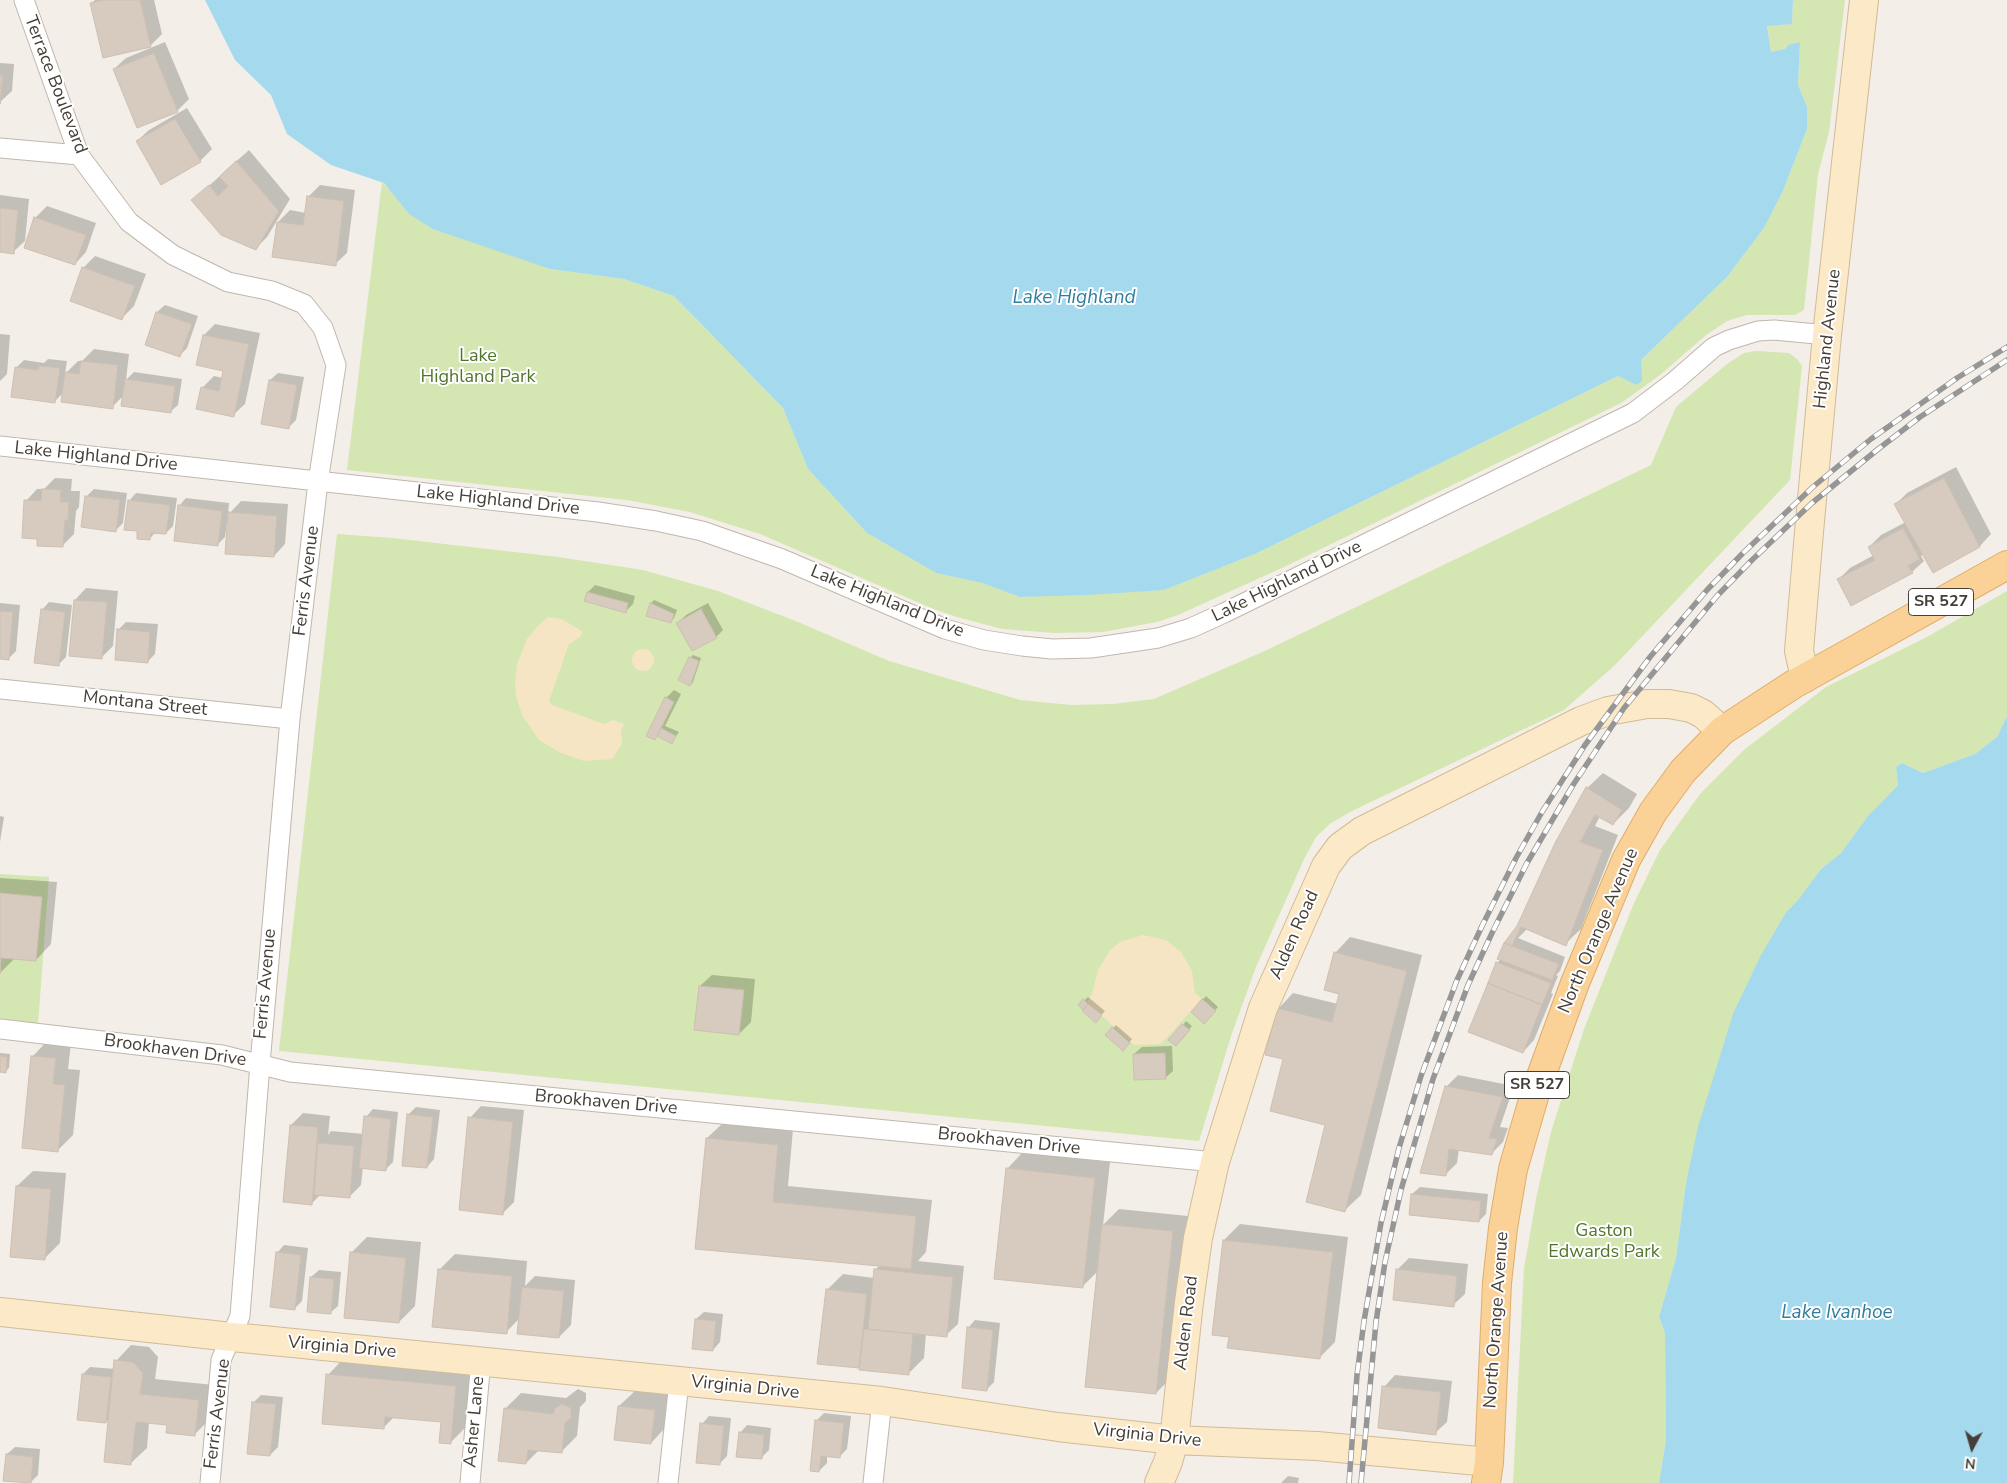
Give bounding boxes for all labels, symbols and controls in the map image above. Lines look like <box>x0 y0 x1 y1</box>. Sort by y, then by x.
street label: Terrace Boulevard <box>19 13 91 157</box>
street label: Highland Avenue <box>1810 268 1846 410</box>
water label: Lake Highland <box>1013 287 1135 309</box>
park label: Lake Highland Park <box>421 346 535 388</box>
street label: Lake Highland Drive <box>13 438 179 476</box>
street label: Lake Highland Drive <box>415 482 581 520</box>
street label: Ferris Avenue <box>290 525 324 637</box>
street label: Lake Highland Drive <box>1209 536 1365 628</box>
street label: Lake Highland Drive <box>807 561 967 643</box>
road number: SR 527 <box>1908 588 1974 616</box>
street label: Montana Street <box>82 687 208 721</box>
street label: North Orange Avenue <box>1554 845 1644 1017</box>
street label: Alden Road <box>1266 887 1324 983</box>
street label: Ferris Avenue <box>250 928 282 1040</box>
street label: Brookhaven Drive <box>102 1030 248 1072</box>
road number: SR 527 <box>1504 1072 1570 1098</box>
street label: Brookhaven Drive <box>534 1086 678 1120</box>
street label: Brookhaven Drive <box>937 1124 1081 1160</box>
park label: Gaston Edwards Park <box>1548 1221 1660 1264</box>
street label: North Orange Avenue <box>1480 1231 1514 1409</box>
street label: Alden Road <box>1170 1274 1204 1372</box>
water label: Lake Ivanhoe <box>1781 1302 1893 1324</box>
street label: Virginia Drive <box>287 1332 397 1364</box>
street label: Ferris Avenue <box>201 1358 235 1470</box>
street label: Virginia Drive <box>690 1372 800 1404</box>
street label: Asher Lane <box>460 1375 490 1469</box>
street label: Virginia Drive <box>1092 1420 1202 1452</box>
north arrow <box>1947 1423 1997 1473</box>
text: N <box>1964 1453 1977 1473</box>

